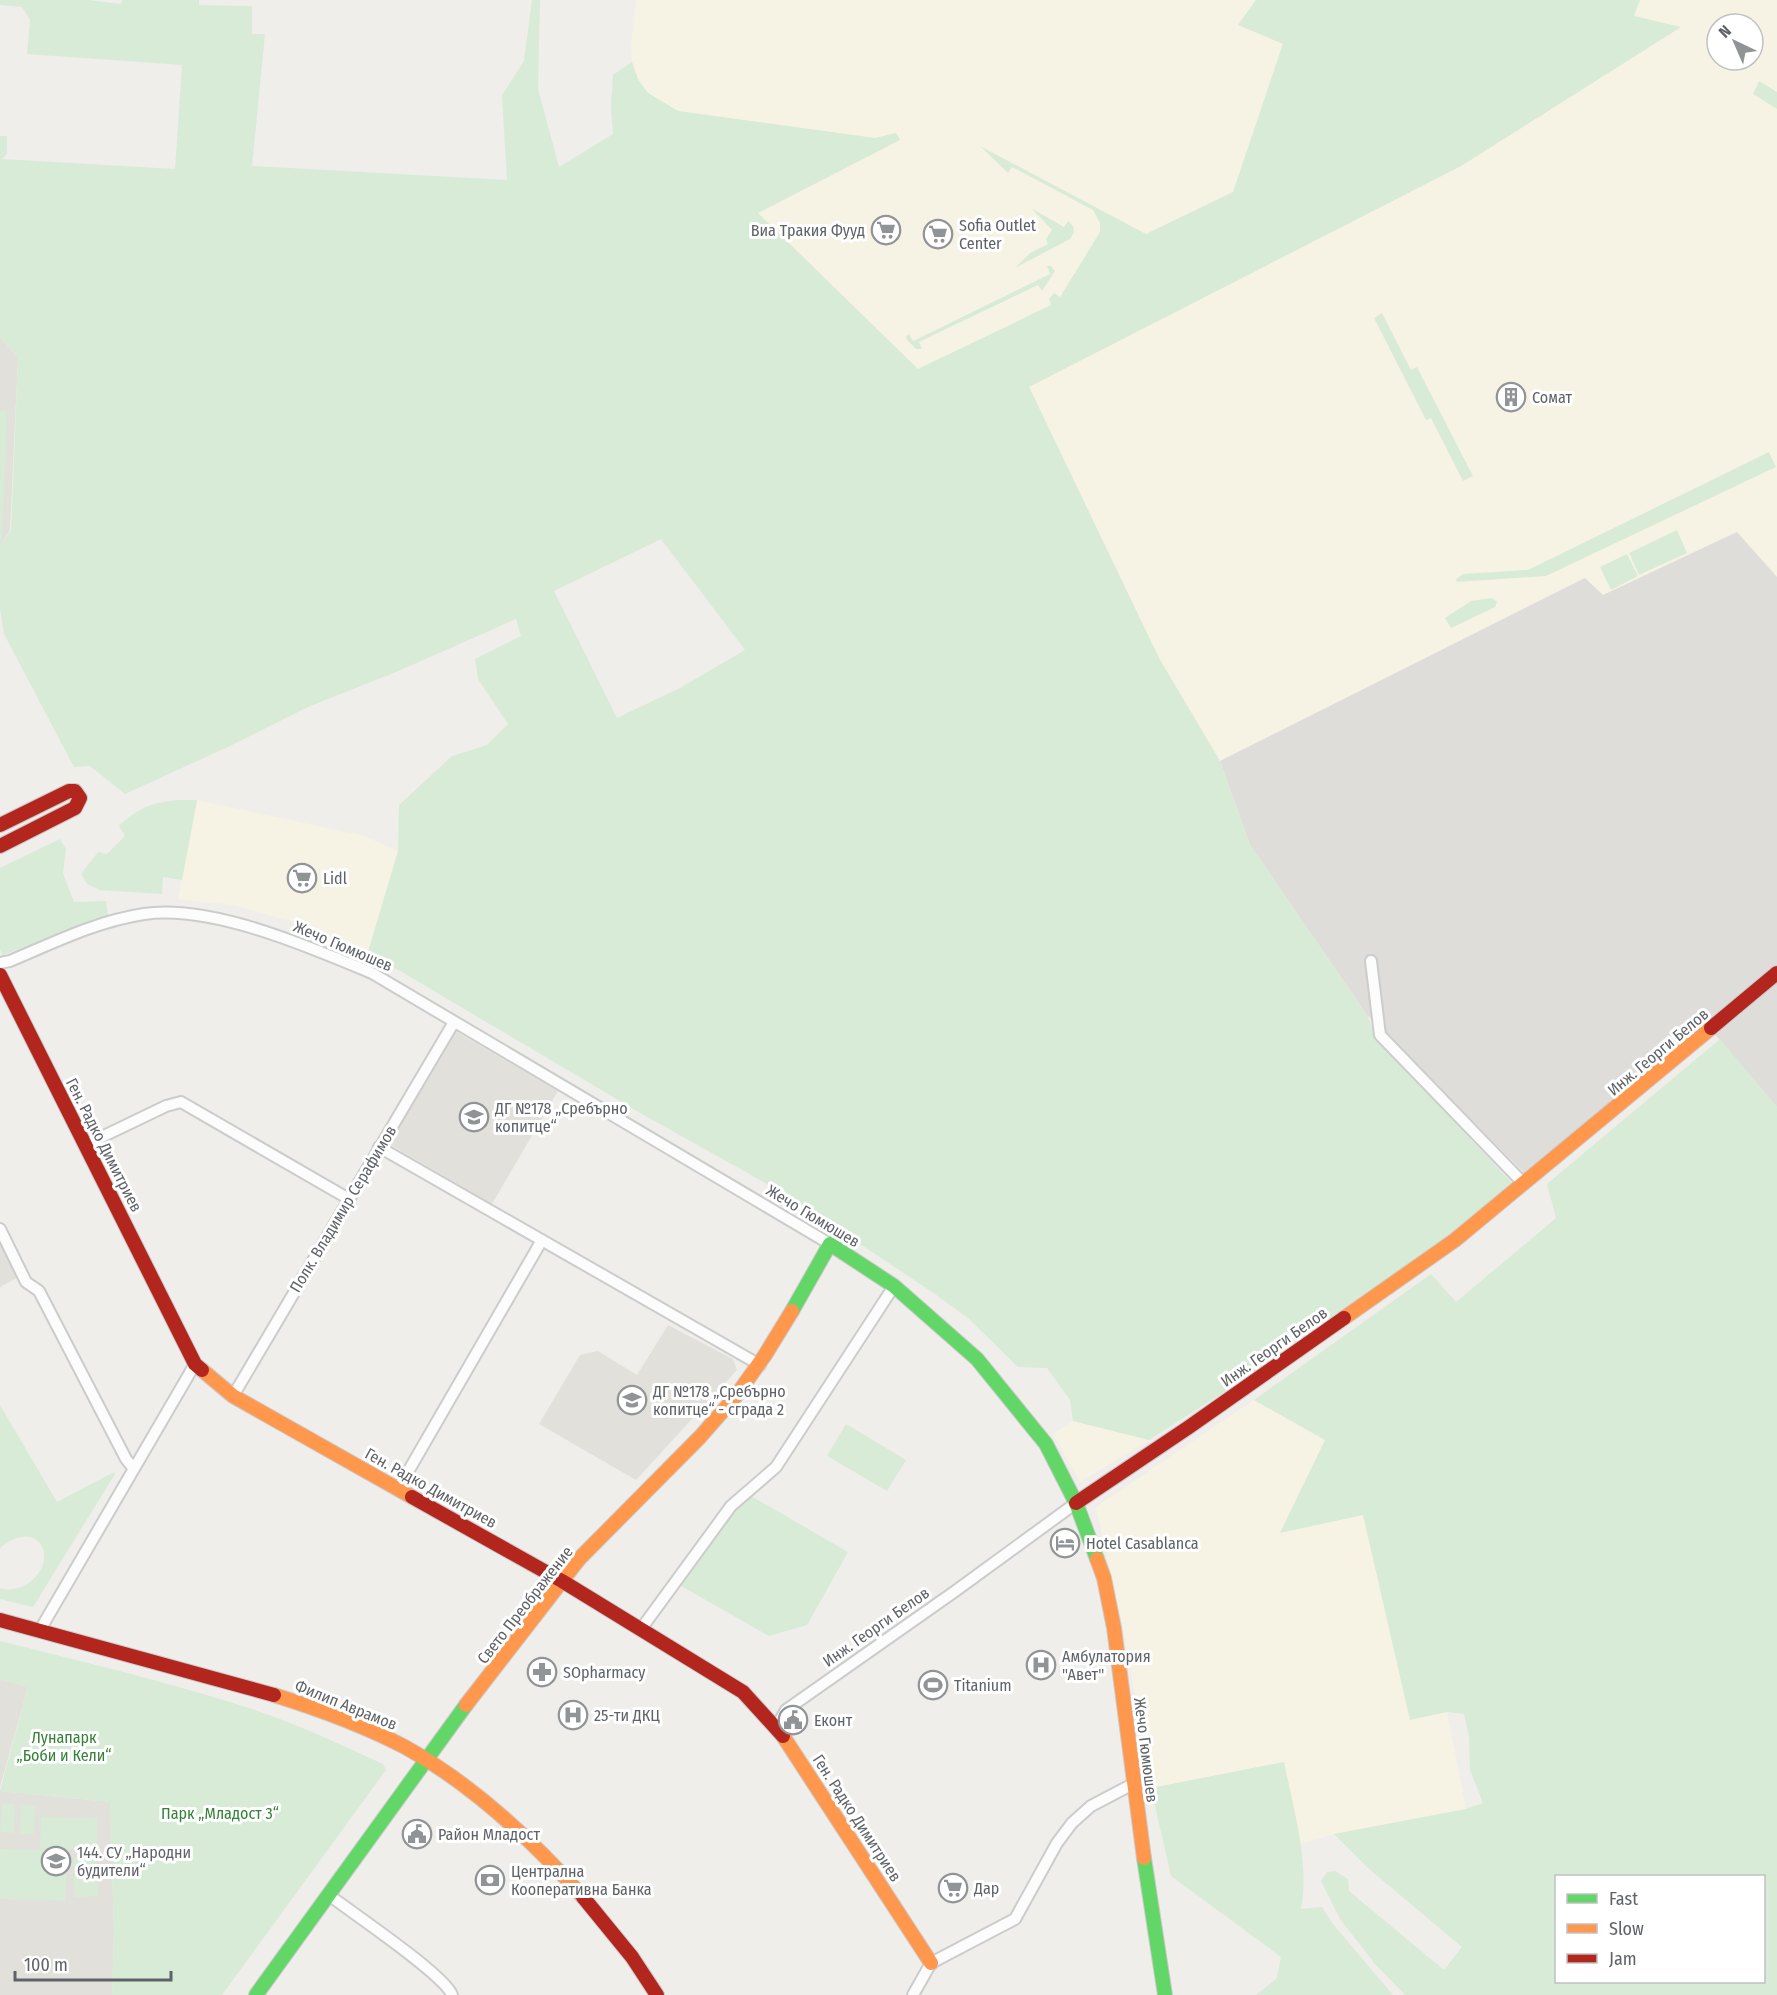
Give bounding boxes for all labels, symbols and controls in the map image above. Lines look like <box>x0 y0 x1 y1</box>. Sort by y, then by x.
north arrow <box>1705 12 1765 72</box>
text: N <box>1715 21 1735 42</box>
supermarket icon: Виа Тракия Фууд <box>870 214 902 246</box>
place label: Sofia Outlet Center <box>959 216 1037 253</box>
supermarket icon: Sofia Outlet Center <box>922 218 954 250</box>
place label: Виа Тракия Фууд <box>751 221 865 240</box>
building icon: Сомат <box>1495 381 1527 413</box>
place label: Сомат <box>1532 388 1572 407</box>
supermarket icon: Lidl <box>286 862 318 894</box>
place label: Lidl <box>323 869 347 888</box>
street label: Жечо Гюмюшев <box>291 917 395 975</box>
street label: Инж. Георги Белов <box>1604 1004 1712 1100</box>
street label: Ген. Радко Димитриев <box>62 1075 146 1215</box>
place label: ДГ №178 „Сребърно копитце“ <box>494 1099 628 1136</box>
school or university icon: ДГ №178 „Сребърно копитце“ <box>458 1101 490 1133</box>
street label: Полк. Владимир Серафимов <box>286 1122 400 1296</box>
street label: Жечо Гюмюшев <box>763 1181 863 1251</box>
street label: Инж. Георги Белов <box>1217 1303 1331 1391</box>
place label: ДГ №178 „Сребърно копитце“ - сграда 2 <box>652 1382 786 1419</box>
school or university icon: ДГ №178 „Сребърно копитце“ - сграда 2 <box>616 1384 648 1416</box>
street label: Ген. Радко Димитриев <box>362 1444 500 1532</box>
hotel icon: Hotel Casablanca <box>1049 1527 1081 1559</box>
place label: Hotel Casablanca <box>1086 1534 1199 1553</box>
street label: Свето Преображение <box>473 1542 577 1667</box>
street label: Инж. Георги Белов <box>819 1583 933 1671</box>
place label: Амбулатория "Авет" <box>1062 1647 1151 1684</box>
hospital icon: Амбулатория "Авет" <box>1025 1649 1057 1681</box>
pharmacy icon: SOpharmacy <box>526 1656 558 1688</box>
place label: SOpharmacy <box>563 1663 646 1682</box>
sports icon: Titanium <box>917 1669 949 1701</box>
street label: Филип Аврамов <box>292 1676 400 1734</box>
place label: Titanium <box>954 1676 1012 1695</box>
street label: Жечо Гюмюшев <box>1130 1696 1162 1804</box>
hospital icon: 25-ти ДКЦ <box>557 1699 589 1731</box>
public building icon: Еконт <box>777 1704 809 1736</box>
place label: 25-ти ДКЦ <box>594 1706 660 1725</box>
place label: Еконт <box>814 1711 853 1730</box>
park label: Лунапарк „Боби и Кели“ <box>16 1728 112 1765</box>
street label: Ген. Радко Димитриев <box>809 1751 905 1885</box>
park label: Парк „Младост 3“ <box>161 1804 279 1823</box>
public building icon: Район Младост <box>401 1818 433 1850</box>
place label: Район Младост <box>438 1825 540 1844</box>
place label: 144. СУ „Народни будители“ <box>77 1843 191 1880</box>
school or university icon: 144. СУ „Народни будители“ <box>40 1845 72 1877</box>
place label: Централна Кооперативна Банка <box>511 1862 652 1899</box>
bank icon: Централна Кооперативна Банка <box>474 1864 506 1896</box>
supermarket icon: Дар <box>937 1872 969 1904</box>
legend <box>1555 1875 1765 1983</box>
place label: Дар <box>973 1879 999 1898</box>
text: Fast <box>1609 1888 1638 1910</box>
text: Slow <box>1609 1918 1644 1940</box>
scale bar <box>15 1944 171 1982</box>
text: Jam <box>1609 1948 1637 1970</box>
text: 100 m <box>24 1954 68 1976</box>

